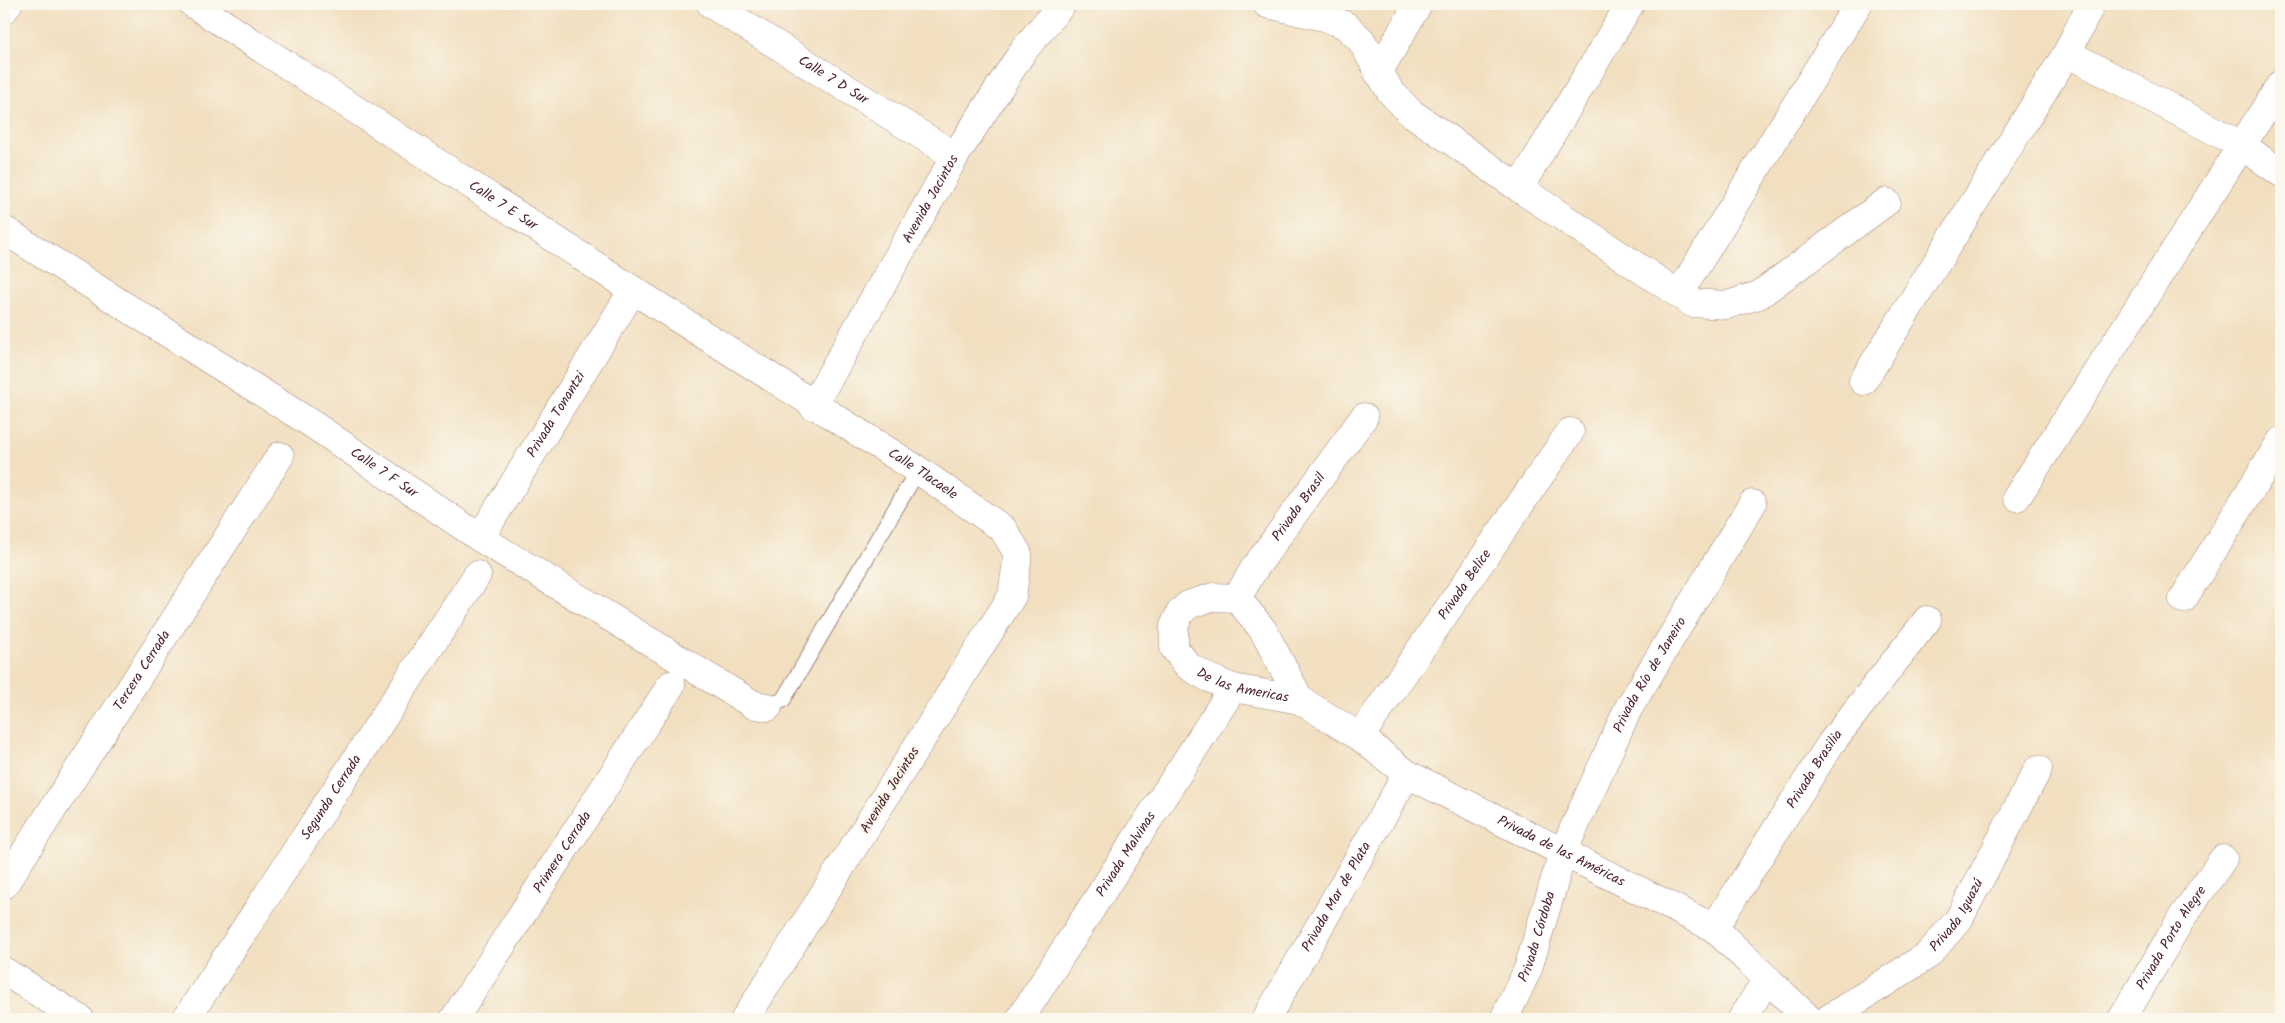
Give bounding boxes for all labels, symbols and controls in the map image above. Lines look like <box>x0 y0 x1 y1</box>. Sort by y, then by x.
street label: Calle 7 D Sur <box>794 50 874 111</box>
street label: Avenida Jacintos <box>897 151 964 247</box>
street label: Calle 7 E Sur <box>464 175 543 237</box>
street label: Privada Tonantzi <box>521 367 591 462</box>
street label: Calle 7 F Sur <box>346 442 423 505</box>
street label: Calle Tlacaele <box>883 443 963 506</box>
street label: Privada Brasil <box>1266 468 1332 546</box>
street label: Privada Belice <box>1433 544 1498 625</box>
street label: Privada Río de Janeiro <box>1608 613 1692 736</box>
street label: Tercera Cerrada <box>108 626 176 715</box>
street label: De las Americas <box>1192 662 1290 709</box>
street label: Privada Brasilia <box>1781 725 1848 813</box>
street label: Avenida Jacintos <box>855 742 925 838</box>
street label: Segunda Cerrada <box>295 750 367 844</box>
street label: Primera Cerrada <box>528 807 597 898</box>
street label: Privada Malvinas <box>1090 807 1162 901</box>
street label: Privada de las Américas <box>1493 810 1629 893</box>
street label: Privada Mar de Plata <box>1296 838 1377 956</box>
street label: Privada Iguazú <box>1924 875 1989 957</box>
street label: Privada Porto Alegre <box>2131 881 2212 994</box>
street label: Privada Córdoba <box>1512 889 1562 986</box>

